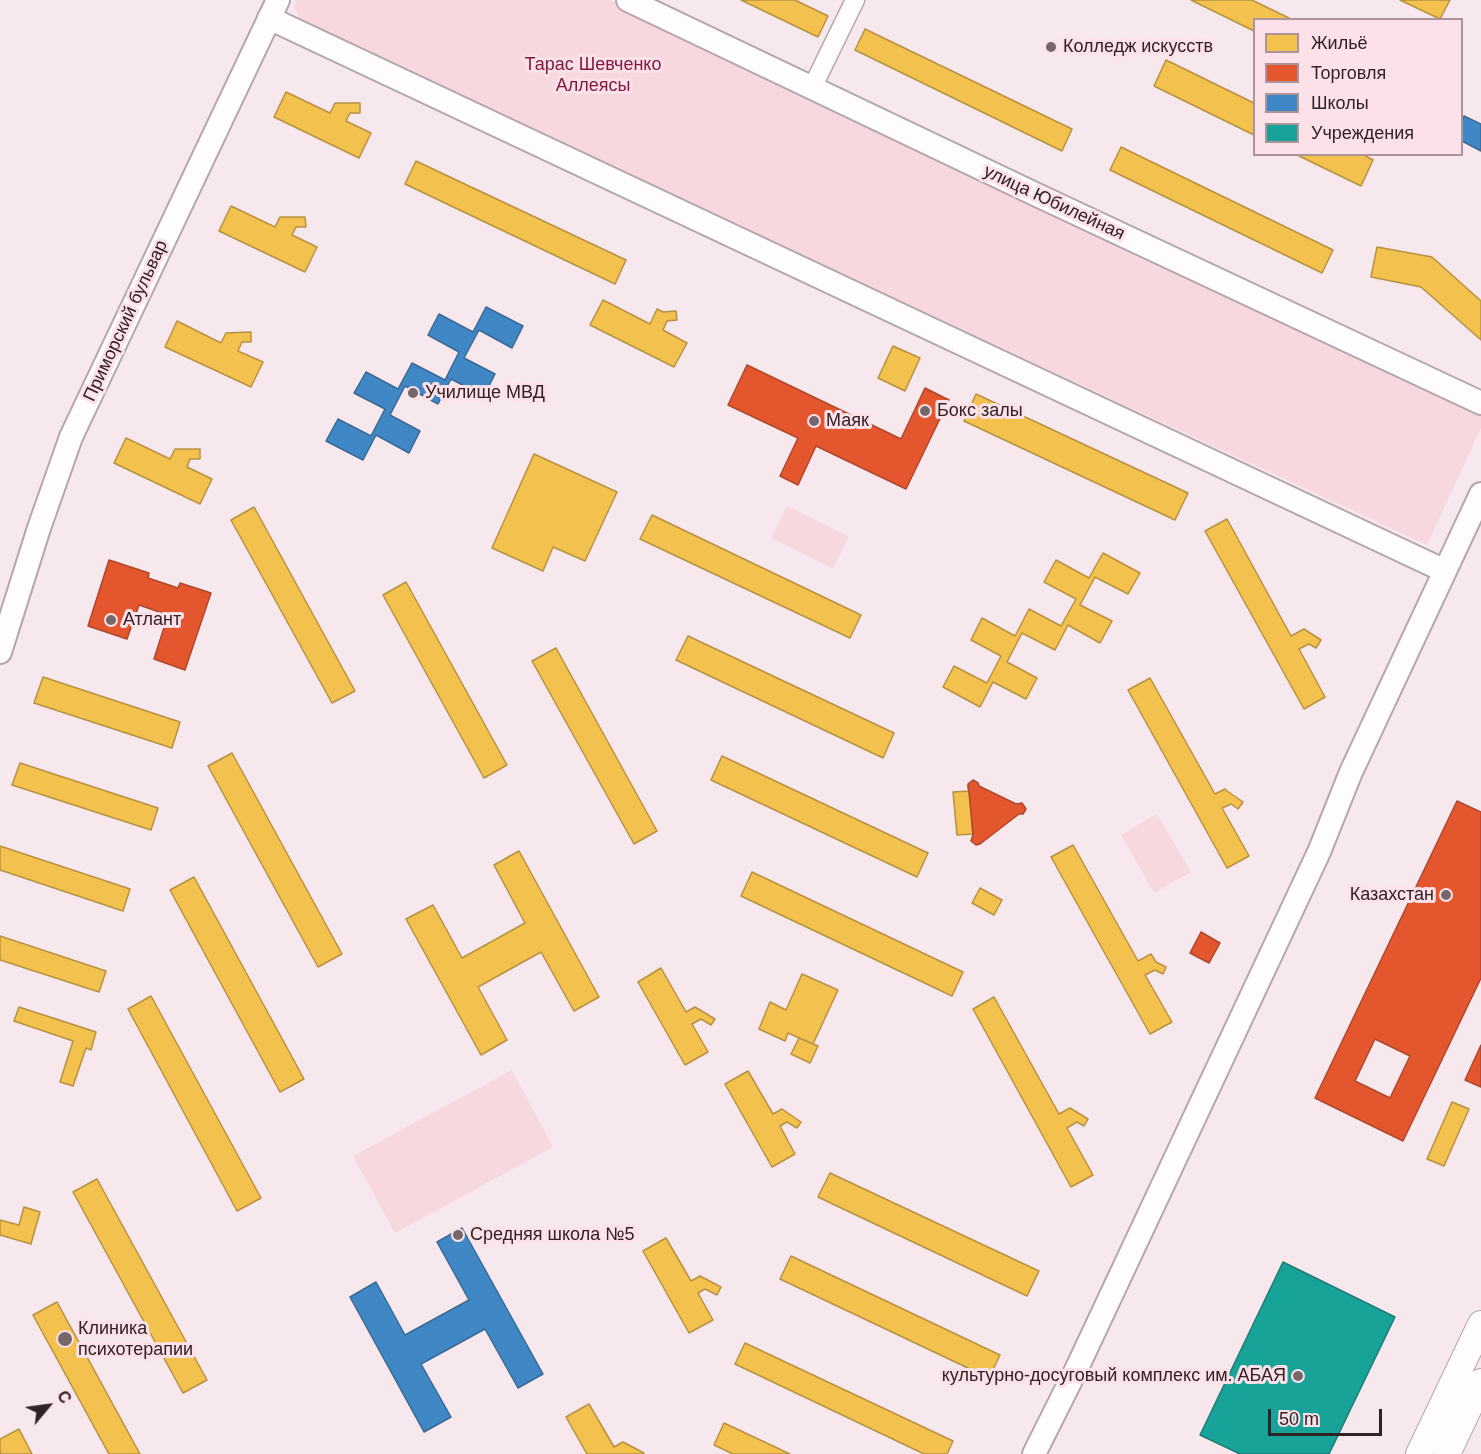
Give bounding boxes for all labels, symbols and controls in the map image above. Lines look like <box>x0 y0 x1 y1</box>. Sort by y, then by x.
legend <box>1253 18 1463 156</box>
text: Жильё <box>1311 33 1368 53</box>
place label: Колледж искусств <box>1063 36 1213 58</box>
marker: Колледж искусств <box>1044 40 1058 54</box>
park label: Тарас Шевченко Аллеясы <box>525 54 661 97</box>
text: Торговля <box>1311 63 1386 83</box>
text: Школы <box>1311 93 1369 113</box>
text: Учреждения <box>1311 123 1414 143</box>
street label: улица Юбилейная <box>980 161 1128 245</box>
street label: Приморский бульвар <box>79 237 173 405</box>
place label: Училище МВД <box>425 382 545 404</box>
marker: Училище МВД <box>406 386 420 400</box>
place label: Бокс залы <box>937 400 1023 422</box>
marker: Бокс залы <box>918 404 932 418</box>
place label: Маяк <box>826 410 869 432</box>
marker: Маяк <box>807 414 821 428</box>
place label: Атлант <box>123 609 181 631</box>
marker: Атлант <box>104 613 118 627</box>
place label: Казахстан <box>1350 884 1434 906</box>
marker: Казахстан <box>1439 888 1453 902</box>
place label: Средняя школа №5 <box>470 1224 635 1246</box>
marker: Средняя школа №5 <box>451 1228 465 1242</box>
place label: Клиника психотерапии <box>78 1318 193 1360</box>
marker: Клиника психотерапии <box>56 1330 74 1348</box>
place label: культурно-досуговый комплекс им. АБАЯ <box>942 1365 1286 1387</box>
marker: культурно-досуговый комплекс им. АБАЯ <box>1291 1369 1305 1383</box>
north arrow <box>18 1376 78 1436</box>
text: С <box>54 1388 74 1406</box>
scale bar <box>1271 1397 1385 1435</box>
text: 50 m <box>1279 1409 1319 1429</box>

